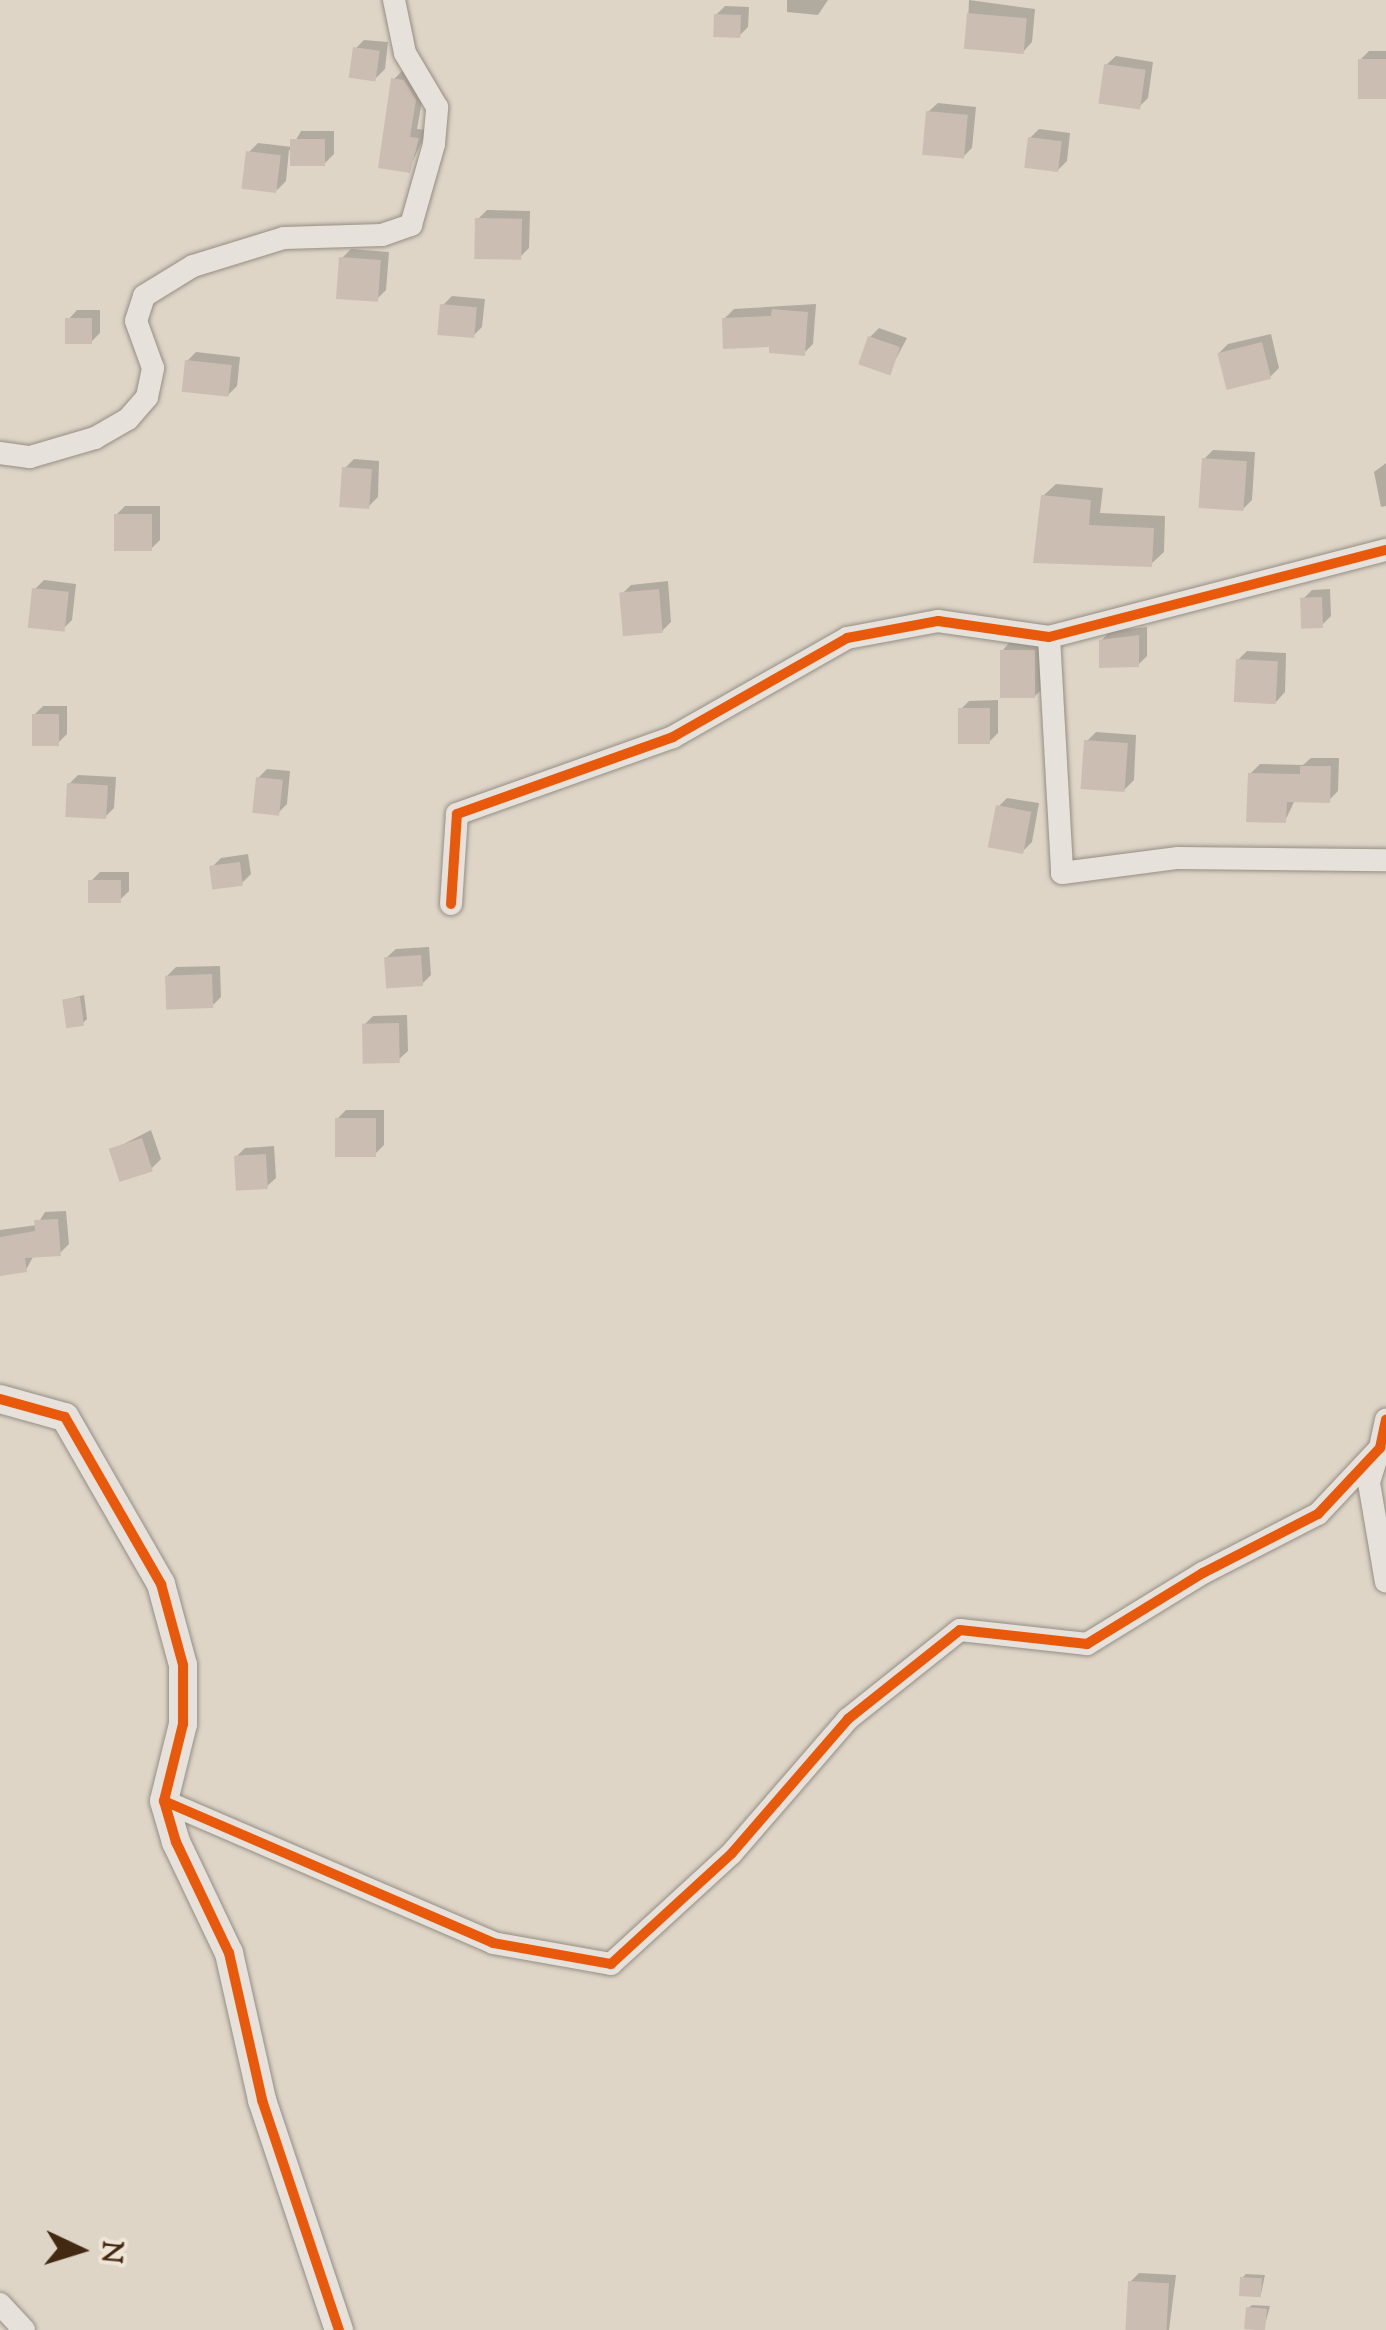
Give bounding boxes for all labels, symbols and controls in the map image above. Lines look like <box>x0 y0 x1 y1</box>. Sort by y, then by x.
north arrow <box>30 2200 130 2300</box>
text: N <box>89 2240 131 2265</box>

